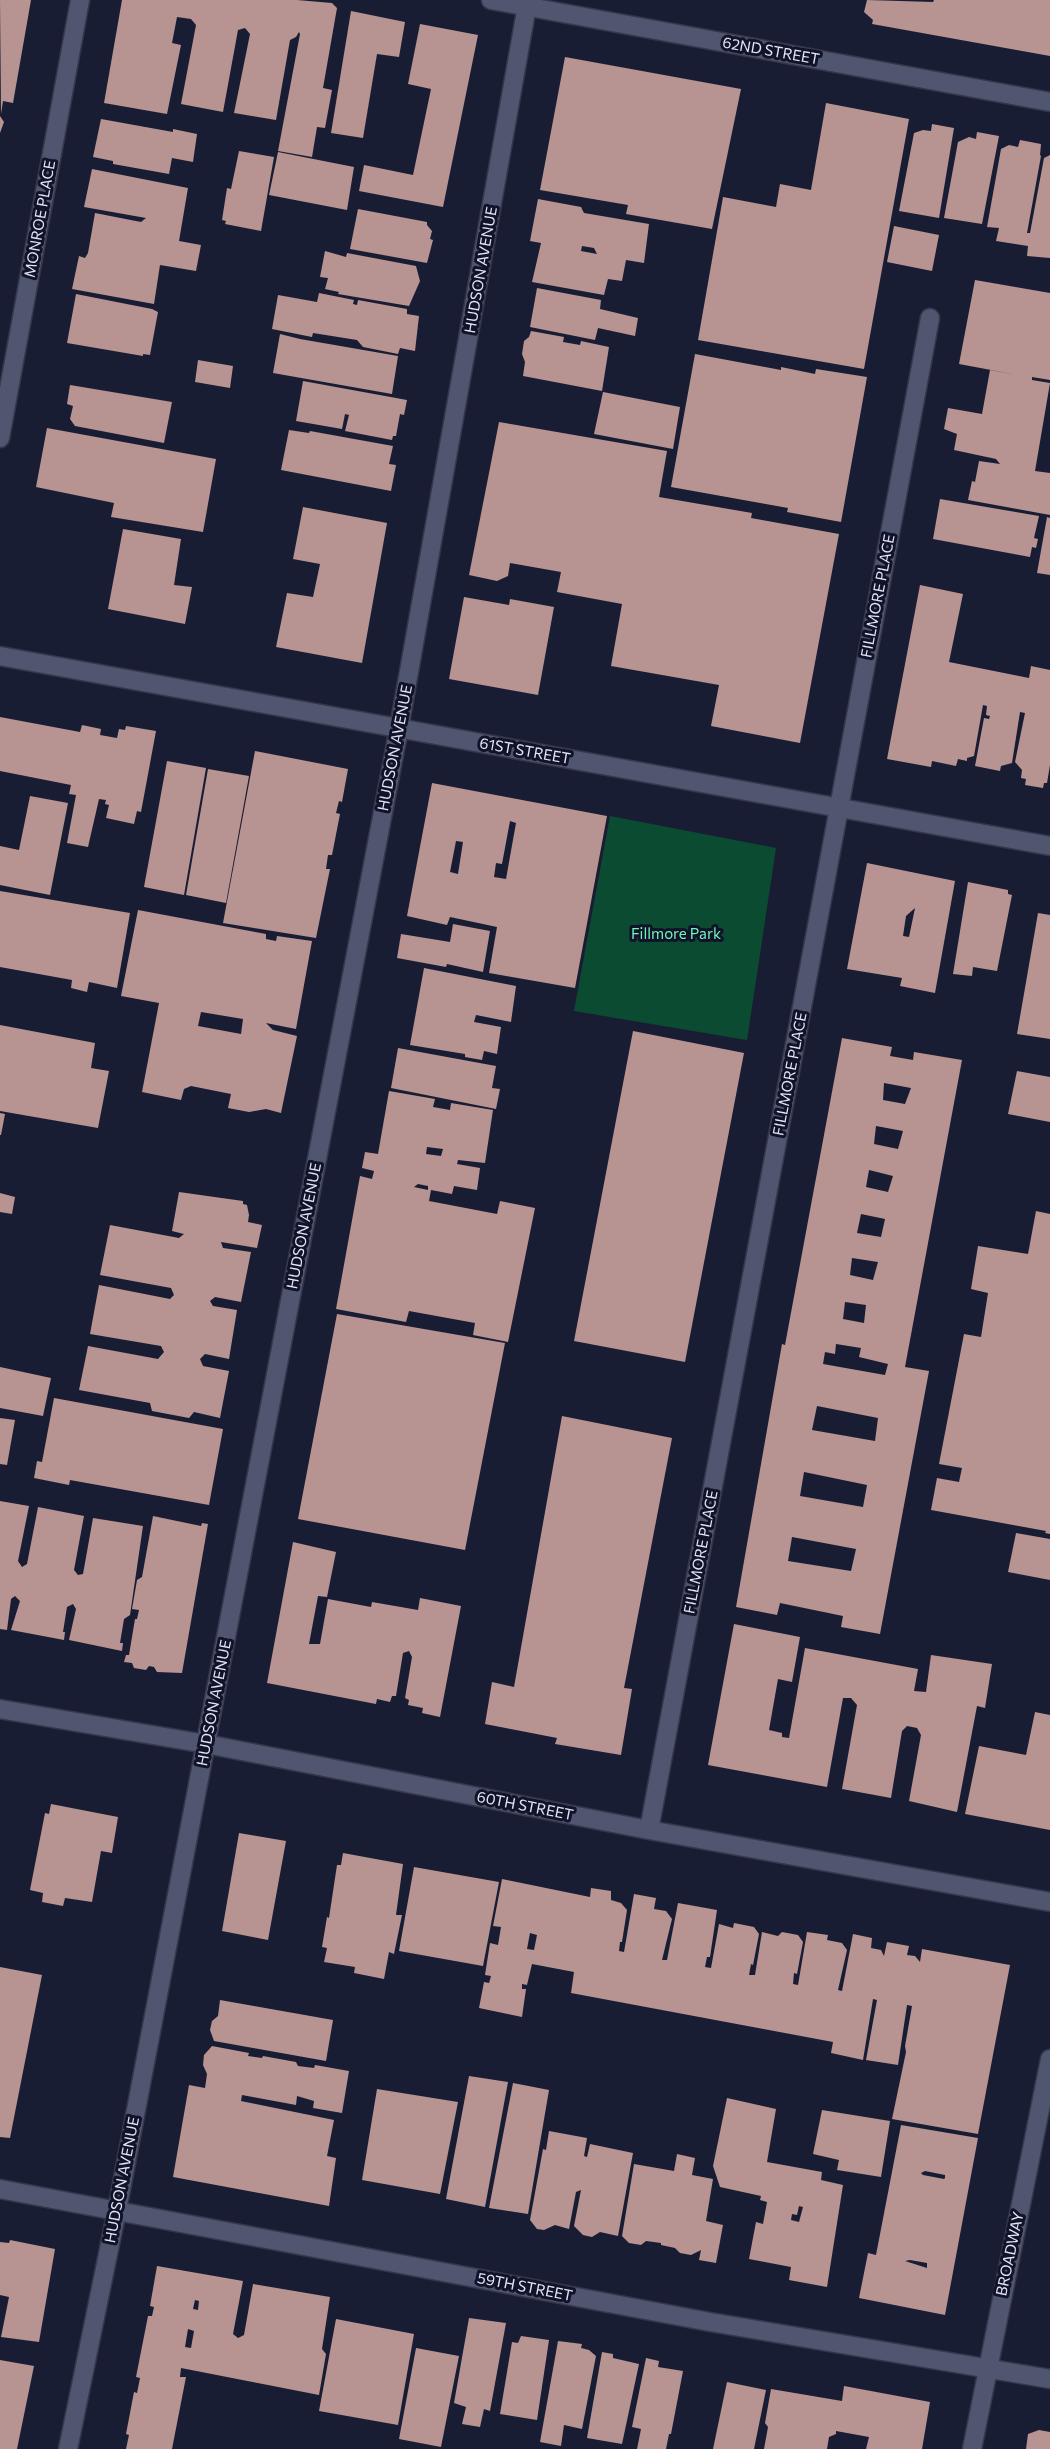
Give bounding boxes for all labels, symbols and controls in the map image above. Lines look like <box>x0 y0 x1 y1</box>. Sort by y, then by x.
street label: 62ND STREET <box>721 34 821 68</box>
street label: MONROE PLACE <box>21 159 59 279</box>
street label: HUDSON AVENUE <box>461 205 501 335</box>
street label: FILLMORE PLACE <box>857 533 899 659</box>
street label: HUDSON AVENUE <box>374 683 416 813</box>
street label: 61ST STREET <box>478 734 572 768</box>
park label: Fillmore Park <box>631 925 721 943</box>
street label: FILLMORE PLACE <box>769 1011 811 1137</box>
street label: HUDSON AVENUE <box>283 1161 325 1291</box>
street label: FILLMORE PLACE <box>680 1489 722 1615</box>
street label: HUDSON AVENUE <box>193 1638 235 1768</box>
street label: 60TH STREET <box>475 1788 575 1824</box>
street label: HUDSON AVENUE <box>101 2115 143 2245</box>
street label: BROADWAY <box>992 2210 1028 2298</box>
street label: 59TH STREET <box>476 2269 574 2305</box>

